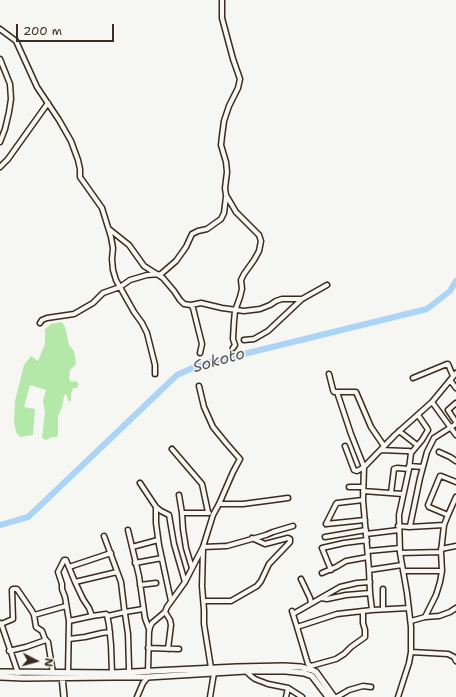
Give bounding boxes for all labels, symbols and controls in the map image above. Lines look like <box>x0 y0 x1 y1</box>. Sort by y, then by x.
scale bar <box>18 16 116 42</box>
text: 200 m <box>23 23 62 39</box>
water label: Sokoto <box>191 344 247 378</box>
north arrow <box>16 641 56 681</box>
text: N <box>41 657 56 667</box>

